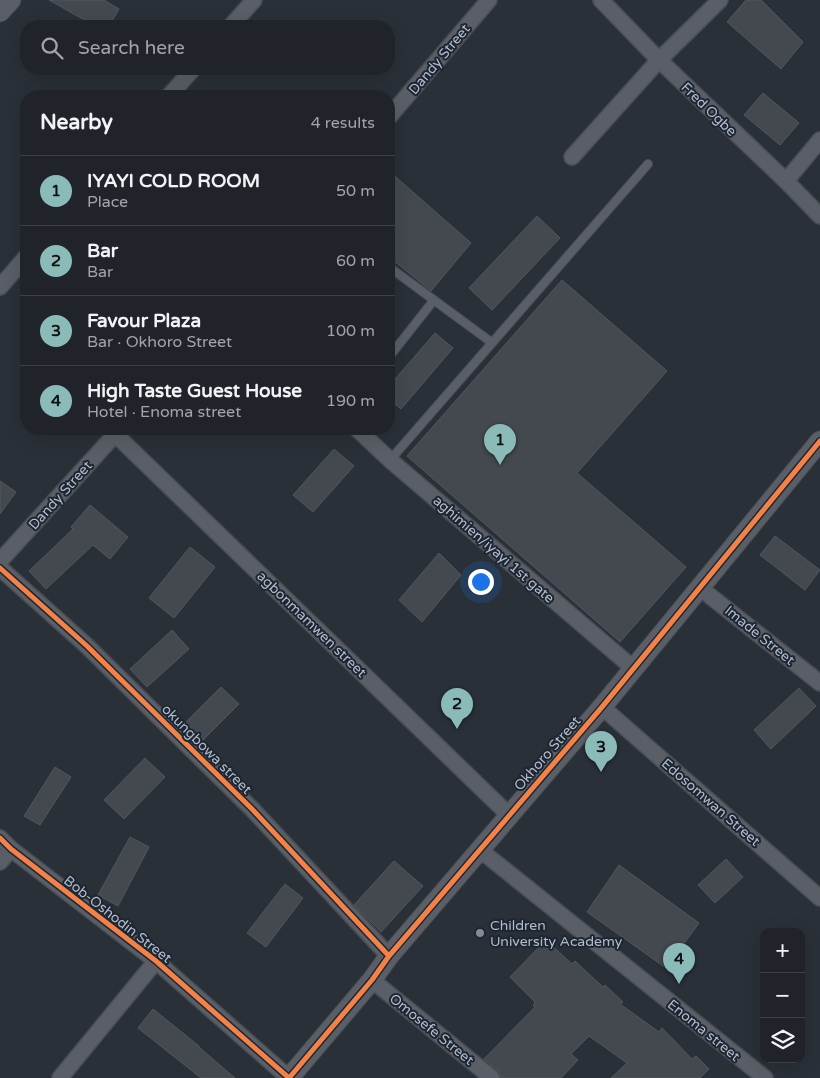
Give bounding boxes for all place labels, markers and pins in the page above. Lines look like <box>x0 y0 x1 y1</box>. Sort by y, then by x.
pin: 1 <box>484 424 516 465</box>
pin: 2 <box>441 688 473 729</box>
pin: 3 <box>585 731 617 772</box>
place label: Children University Academy <box>490 917 623 950</box>
marker: Children University Academy <box>474 927 486 939</box>
pin: 4 <box>663 943 695 984</box>

